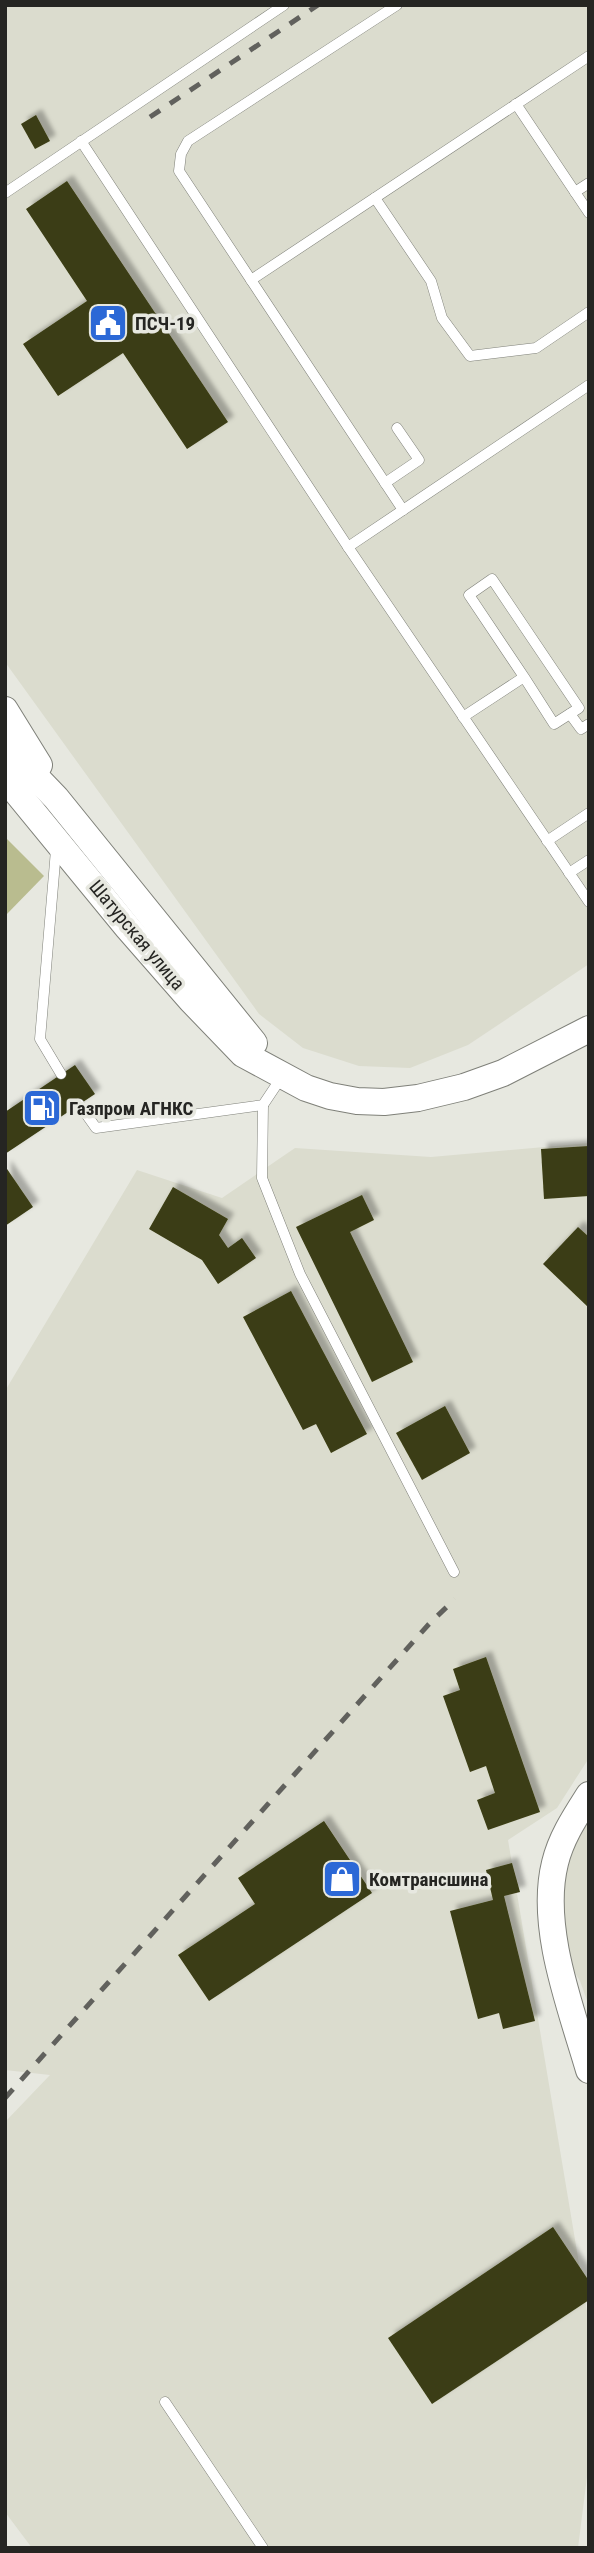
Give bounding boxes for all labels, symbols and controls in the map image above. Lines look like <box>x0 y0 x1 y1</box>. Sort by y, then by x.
public building icon: ПСЧ-19 <box>87 302 129 344</box>
place label: ПСЧ-19 <box>135 312 195 335</box>
street label: Шатурская улица <box>84 875 190 995</box>
fuel station icon: Газпром АГНКС <box>21 1087 63 1129</box>
place label: Газпром АГНКС <box>69 1097 193 1120</box>
shop icon: Комтрансшина <box>321 1858 363 1900</box>
place label: Комтрансшина <box>369 1868 488 1891</box>

